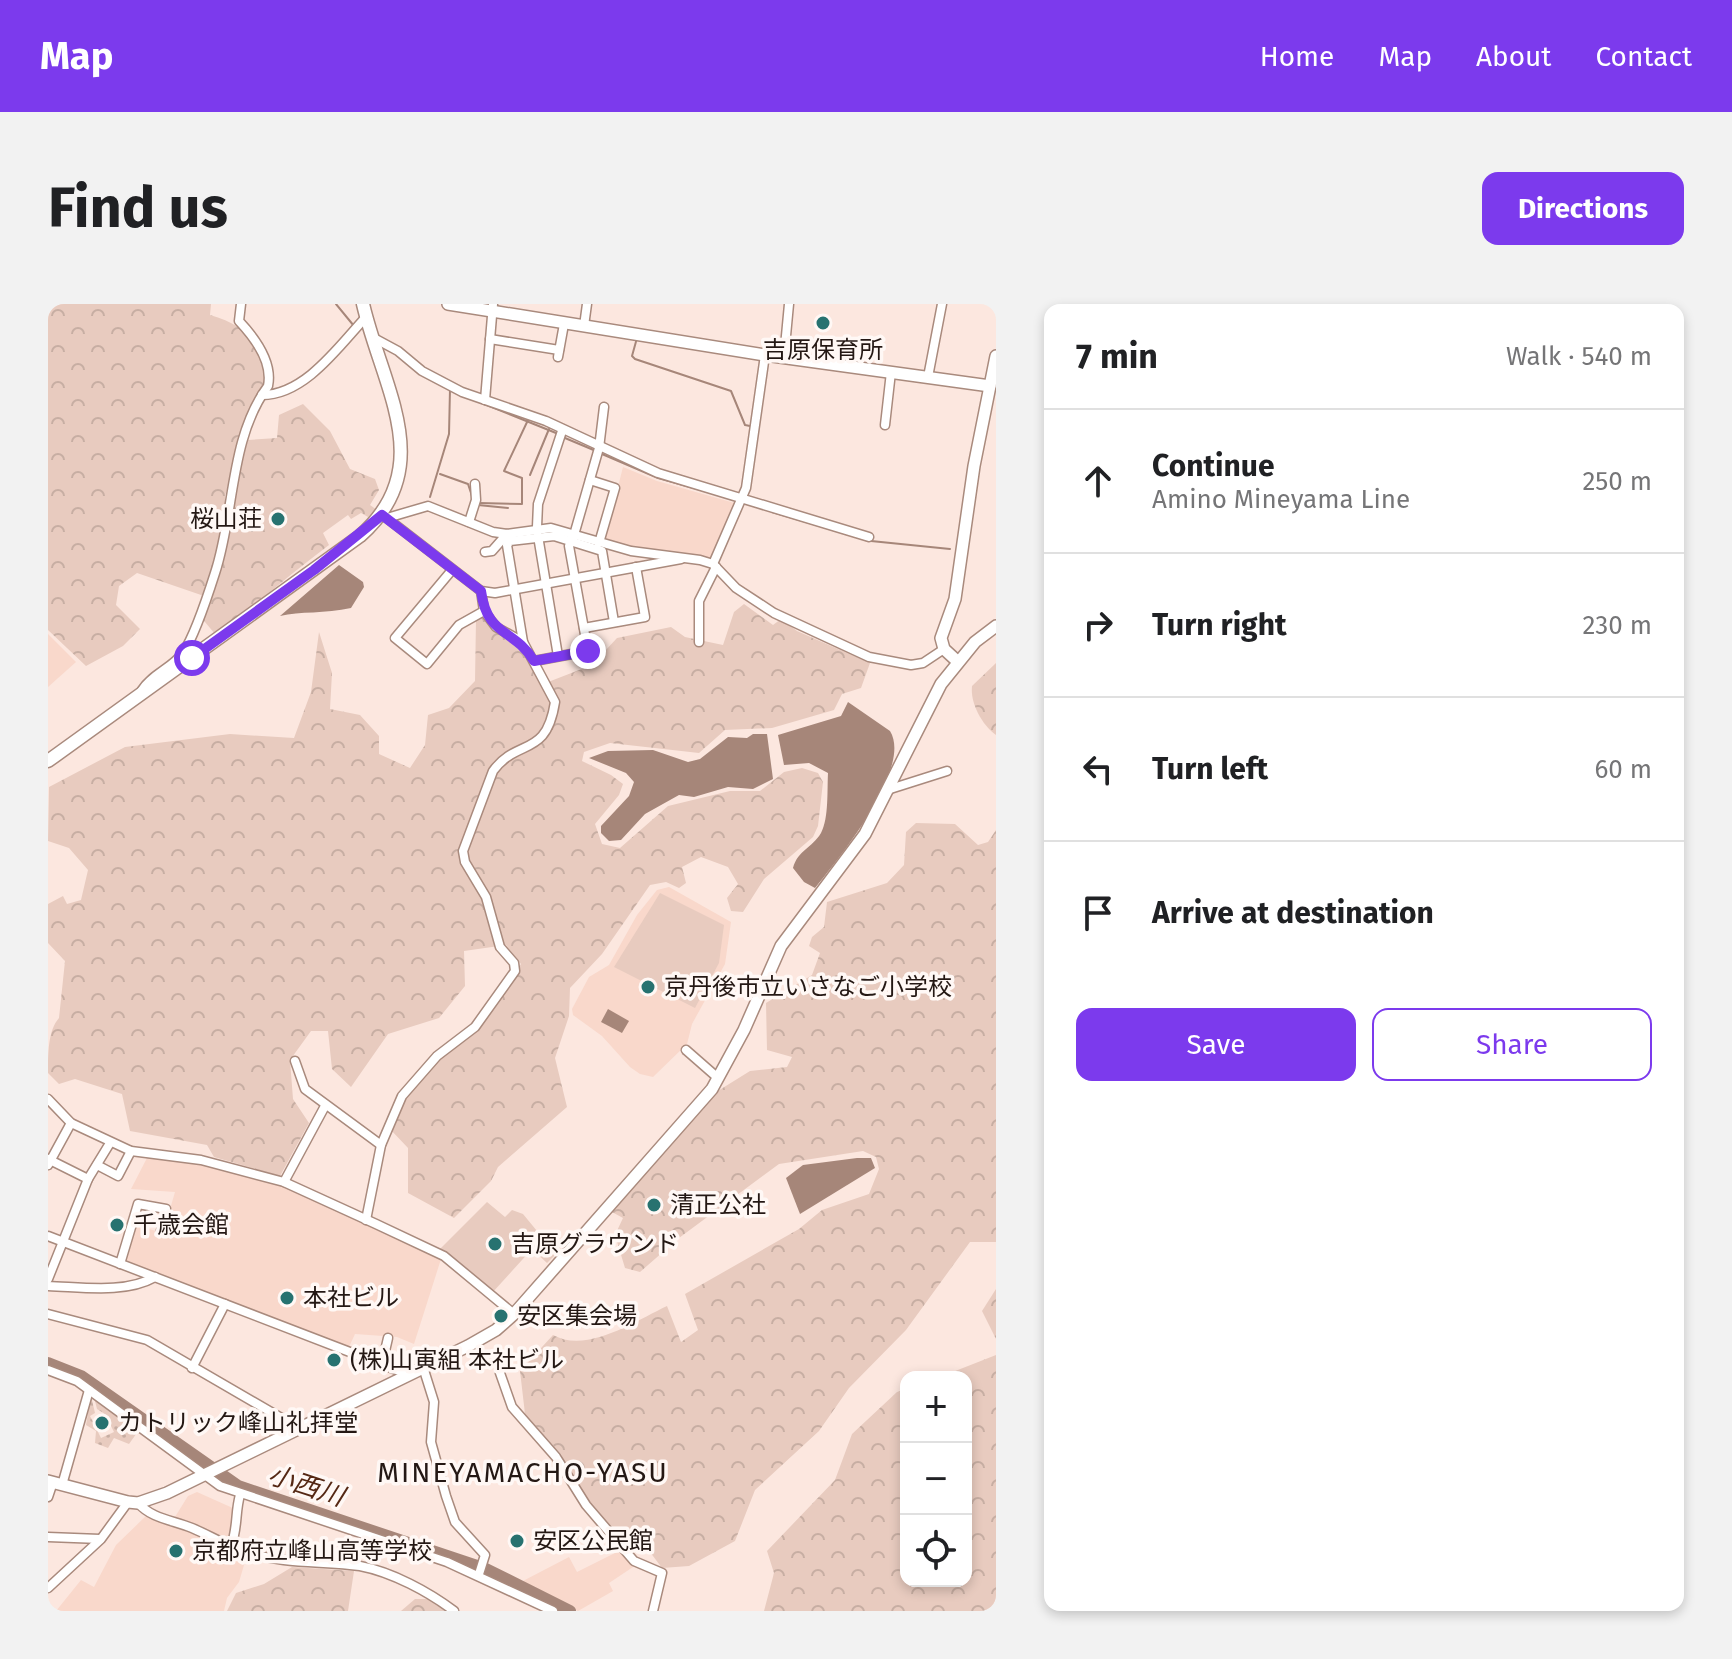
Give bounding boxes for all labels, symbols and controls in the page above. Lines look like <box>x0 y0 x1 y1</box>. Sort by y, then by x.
text: Map <box>40 33 113 79</box>
text: Home <box>1260 40 1334 73</box>
text: Map <box>1378 40 1432 73</box>
text: About <box>1476 40 1551 73</box>
text: Contact <box>1595 40 1692 73</box>
button: Directions <box>1482 172 1684 245</box>
text: Find us <box>48 175 228 242</box>
marker: 吉原保育所 <box>814 314 832 332</box>
place label: 吉原保育所 <box>763 336 883 364</box>
text: 7 min <box>1076 336 1158 377</box>
text: Walk · 540 m <box>1506 341 1652 372</box>
text: Continue <box>1152 448 1275 484</box>
icon: ahead <box>1076 459 1120 503</box>
text: 250 m <box>1582 466 1652 497</box>
text: Amino Mineyama Line <box>1152 484 1410 515</box>
place label: 桜山荘 <box>190 505 262 533</box>
marker: 桜山荘 <box>269 510 287 528</box>
icon: right <box>1076 603 1120 647</box>
text: Turn right <box>1152 607 1287 643</box>
text: 230 m <box>1583 610 1652 641</box>
route end <box>570 633 606 669</box>
route start <box>174 640 210 676</box>
icon: left <box>1076 747 1120 791</box>
text: Turn left <box>1152 751 1268 787</box>
text: 60 m <box>1594 754 1652 785</box>
icon: arrive <box>1076 891 1120 935</box>
text: Arrive at destination <box>1152 895 1434 931</box>
place label: 京丹後市立いさなご小学校 <box>664 973 952 1001</box>
marker: 京丹後市立いさなご小学校 <box>639 978 657 996</box>
button: Save <box>1076 1008 1356 1081</box>
button: Share <box>1372 1008 1652 1081</box>
place label: 清正公社 <box>670 1191 766 1219</box>
marker: 清正公社 <box>645 1196 663 1214</box>
place label: 千歳会館 <box>133 1211 229 1239</box>
marker: 千歳会館 <box>108 1216 126 1234</box>
place label: 吉原グラウンド <box>511 1230 679 1258</box>
marker: 吉原グラウンド <box>486 1235 504 1253</box>
place label: 本社ビル <box>303 1284 399 1312</box>
marker: 本社ビル <box>278 1289 296 1307</box>
place label: 安区集会場 <box>517 1302 637 1330</box>
marker: 安区集会場 <box>492 1307 510 1325</box>
place label: (株)山寅組 本社ビル <box>350 1346 564 1374</box>
marker: (株)山寅組 本社ビル <box>325 1351 343 1369</box>
map controls <box>900 1371 972 1587</box>
button: + <box>900 1371 972 1443</box>
place label: カトリック峰山礼拝堂 <box>118 1409 358 1437</box>
marker: カトリック峰山礼拝堂 <box>93 1414 111 1432</box>
button: − <box>900 1443 972 1515</box>
district label: MINEYAMACHO-YASU <box>377 1456 669 1489</box>
water label: 小西川 <box>264 1459 351 1514</box>
button: locate <box>900 1515 972 1587</box>
place label: 安区公民館 <box>533 1527 653 1555</box>
marker: 安区公民館 <box>508 1532 526 1550</box>
place label: 京都府立峰山高等学校 <box>192 1537 432 1565</box>
marker: 京都府立峰山高等学校 <box>167 1542 185 1560</box>

